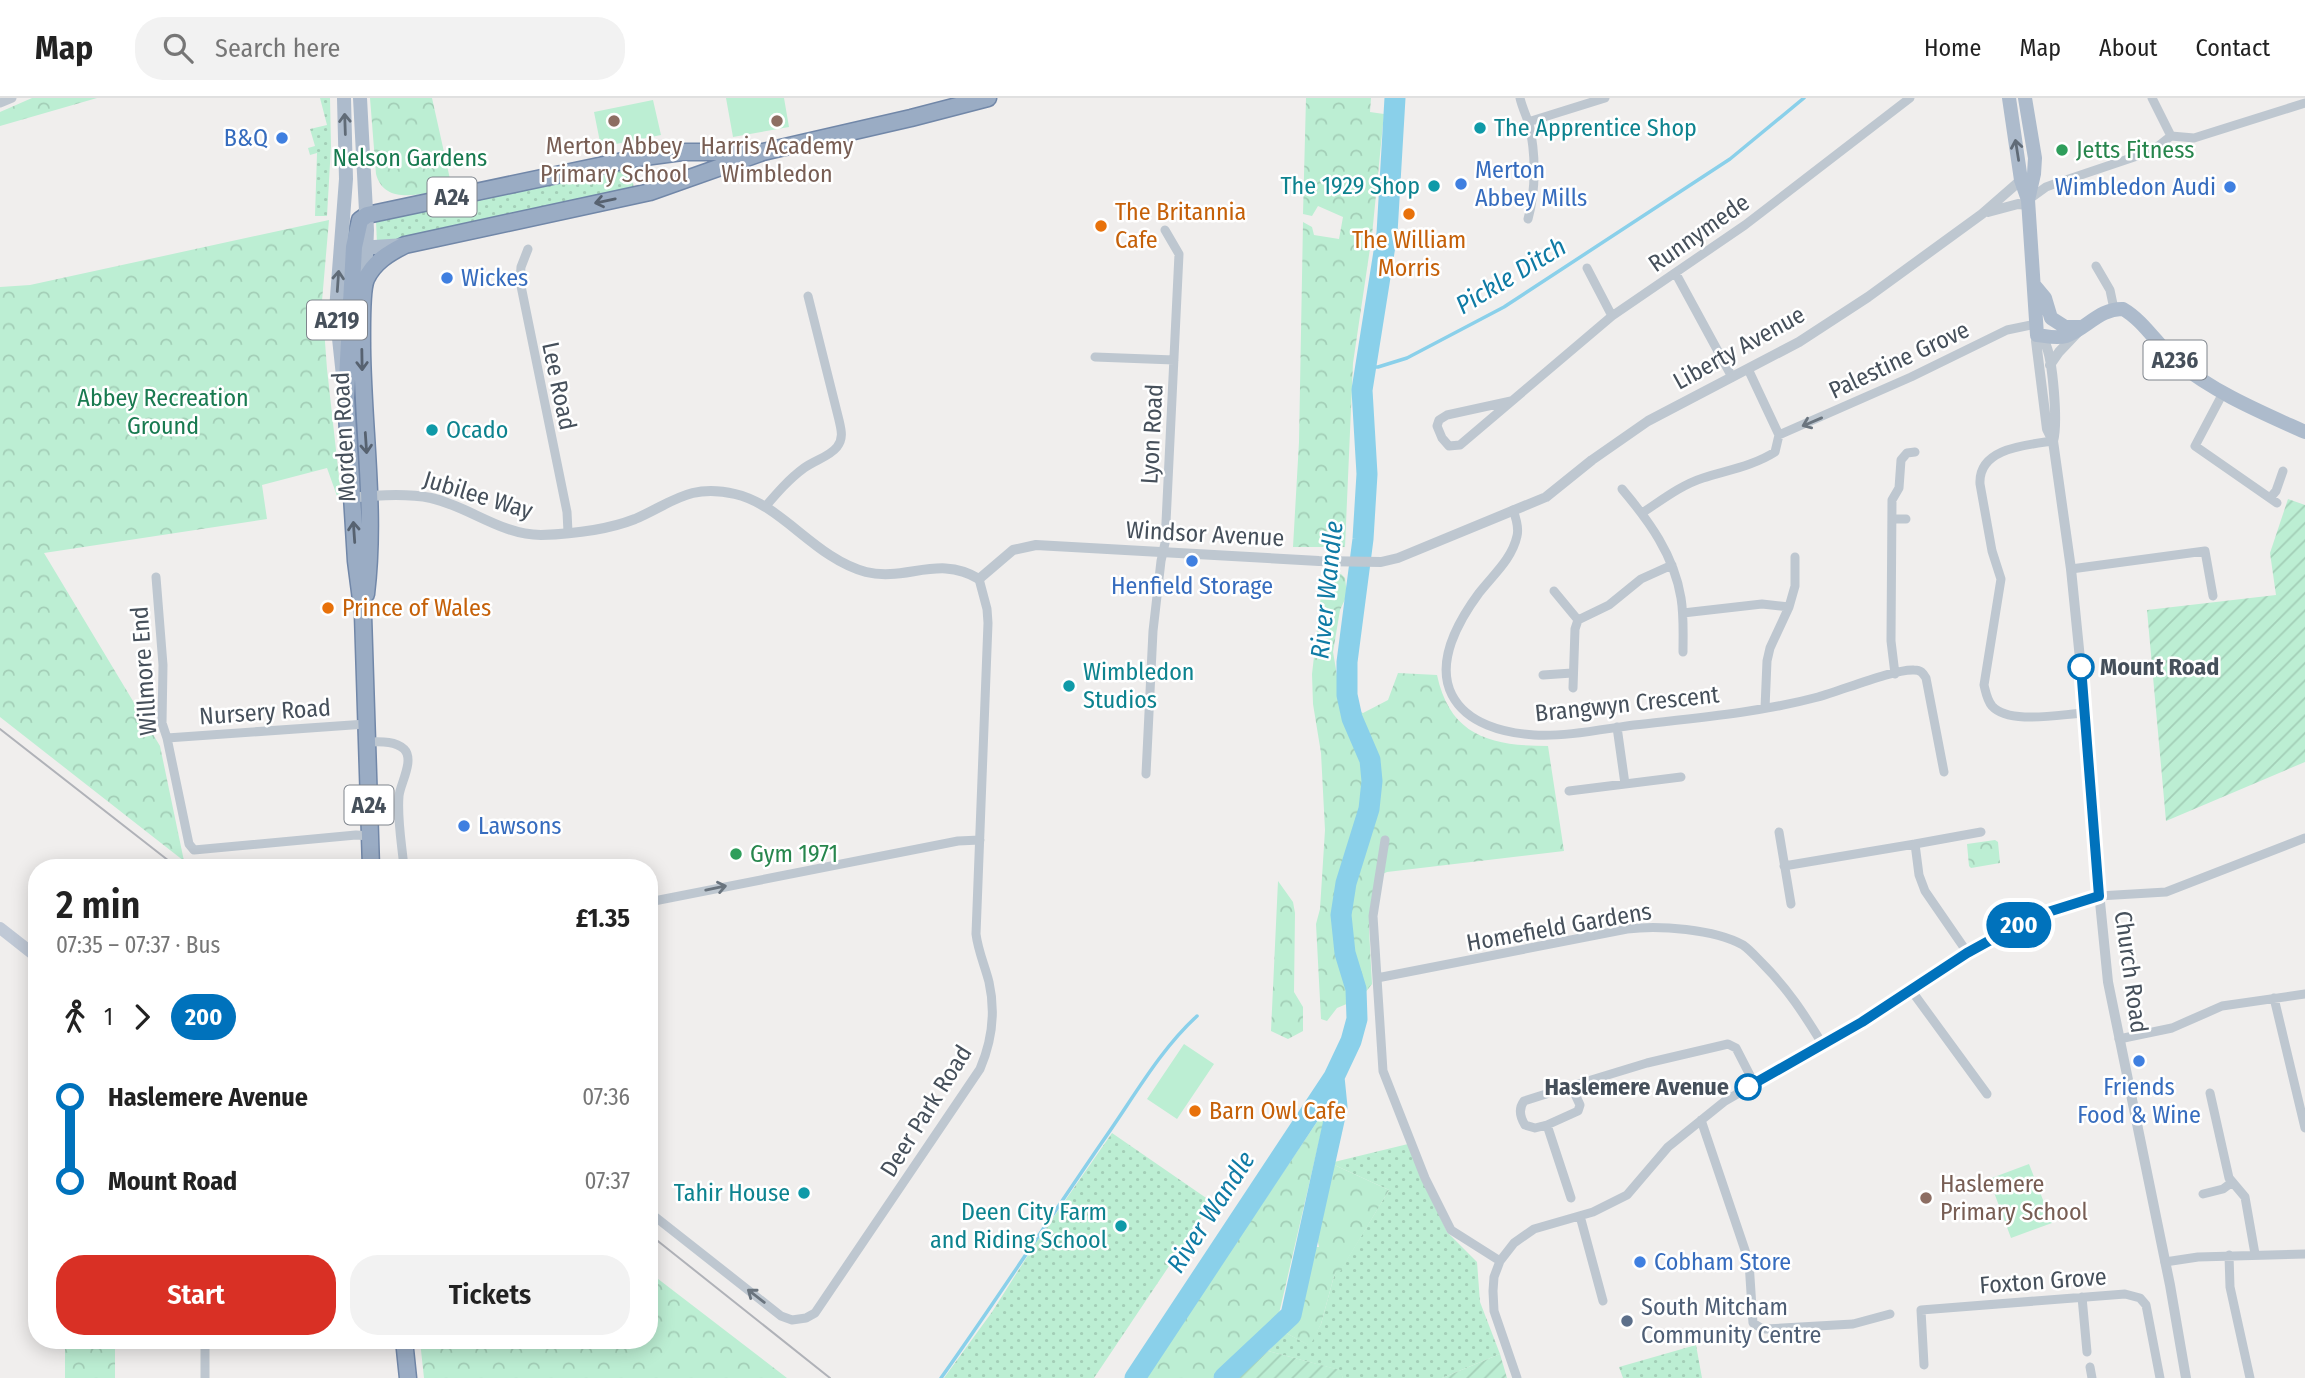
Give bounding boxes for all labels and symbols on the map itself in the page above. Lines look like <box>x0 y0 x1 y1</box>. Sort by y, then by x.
one-way arrow <box>338 113 352 136</box>
marker: Merton Abbey Primary School <box>606 113 622 129</box>
marker: Harris Academy Wimbledon <box>769 113 785 129</box>
place label: The Apprentice Shop <box>1494 114 1697 142</box>
marker: The Apprentice Shop <box>1472 120 1488 136</box>
place label: B&Q <box>224 124 268 152</box>
marker: B&Q <box>274 130 290 146</box>
place label: Merton Abbey Primary School <box>540 132 688 188</box>
place label: Harris Academy Wimbledon <box>700 132 854 188</box>
place label: Jetts Fitness <box>2076 136 2194 164</box>
one-way arrow <box>2010 139 2023 162</box>
marker: Jetts Fitness <box>2054 142 2070 158</box>
park label: Nelson Gardens <box>333 144 487 172</box>
place label: Merton Abbey Mills <box>1475 156 1587 212</box>
place label: The 1929 Shop <box>1280 172 1420 200</box>
place label: Wimbledon Audi <box>2055 173 2216 201</box>
marker: Merton Abbey Mills <box>1453 176 1469 192</box>
road number: A24 <box>428 178 476 216</box>
marker: The 1929 Shop <box>1426 178 1442 194</box>
marker: Wimbledon Audi <box>2222 179 2238 195</box>
street label: Runnymede <box>1643 188 1755 278</box>
one-way arrow <box>594 195 617 208</box>
place label: The Britannia Cafe <box>1115 198 1246 254</box>
marker: The William Morris <box>1401 206 1417 222</box>
marker: The Britannia Cafe <box>1093 218 1109 234</box>
place label: The William Morris <box>1352 226 1466 282</box>
water label: Pickle Ditch <box>1450 231 1572 321</box>
place label: Wickes <box>461 264 528 292</box>
one-way arrow <box>332 270 345 293</box>
marker: Wickes <box>439 270 455 286</box>
road number: A219 <box>307 300 367 340</box>
street label: Liberty Avenue <box>1668 300 1810 396</box>
street label: Palestine Grove <box>1824 315 1974 405</box>
street label: Lee Road <box>536 339 582 433</box>
road number: A236 <box>2144 341 2206 380</box>
one-way arrow <box>355 348 369 371</box>
street label: Morden Road <box>327 371 361 503</box>
street label: Lyon Road <box>1135 383 1169 485</box>
park label: Abbey Recreation Ground <box>77 384 249 440</box>
place label: Ocado <box>446 416 508 444</box>
one-way arrow <box>1802 416 1824 429</box>
marker: Ocado <box>424 422 440 438</box>
one-way arrow <box>360 431 373 454</box>
street label: Jubilee Way <box>420 465 536 525</box>
street label: Windsor Avenue <box>1125 516 1285 552</box>
water label: River Wandle <box>1304 520 1350 660</box>
one-way arrow <box>347 521 360 544</box>
marker: Henfield Storage <box>1184 553 1200 569</box>
place label: Henfield Storage <box>1111 572 1273 600</box>
place label: Prince of Wales <box>342 594 491 622</box>
marker: Prince of Wales <box>320 600 336 616</box>
street label: Willmore End <box>126 605 162 737</box>
place label: Mount Road <box>2100 653 2219 681</box>
marker: Mount Road <box>2068 654 2094 680</box>
place label: Wimbledon Studios <box>1083 658 1194 714</box>
marker: Wimbledon Studios <box>1061 678 1077 694</box>
street label: Brangwyn Crescent <box>1534 680 1721 728</box>
street label: Nursery Road <box>198 693 332 731</box>
road number: A24 <box>344 786 394 824</box>
place label: Lawsons <box>478 812 562 840</box>
marker: Lawsons <box>456 818 472 834</box>
place label: Gym 1971 <box>750 840 838 868</box>
marker: Gym 1971 <box>728 846 744 862</box>
one-way arrow <box>704 880 727 894</box>
street label: Homefield Gardens <box>1464 897 1654 957</box>
line badge: 200 <box>1979 902 2059 948</box>
street label: Church Road <box>2109 909 2153 1035</box>
street label: Deer Park Road <box>874 1040 978 1182</box>
marker: Friends Food & Wine <box>2131 1053 2147 1069</box>
place label: Haslemere Avenue <box>1544 1073 1729 1101</box>
place label: Friends Food & Wine <box>2077 1073 2201 1129</box>
marker: Haslemere Avenue <box>1735 1074 1761 1100</box>
place label: Barn Owl Cafe <box>1209 1097 1346 1125</box>
marker: Barn Owl Cafe <box>1187 1103 1203 1119</box>
water label: River Wandle <box>1160 1146 1262 1278</box>
place label: Haslemere Primary School <box>1940 1170 2088 1226</box>
place label: Tahir House <box>674 1179 790 1207</box>
marker: Tahir House <box>796 1185 812 1201</box>
marker: Haslemere Primary School <box>1918 1190 1934 1206</box>
place label: Deen City Farm and Riding School <box>930 1198 1107 1254</box>
marker: Deen City Farm and Riding School <box>1113 1218 1129 1234</box>
place label: Cobham Store <box>1654 1248 1791 1276</box>
marker: Cobham Store <box>1632 1254 1648 1270</box>
street label: Foxton Grove <box>1978 1263 2108 1299</box>
one-way arrow <box>747 1288 765 1303</box>
place label: South Mitcham Community Centre <box>1641 1293 1821 1349</box>
marker: South Mitcham Community Centre <box>1619 1313 1635 1329</box>

